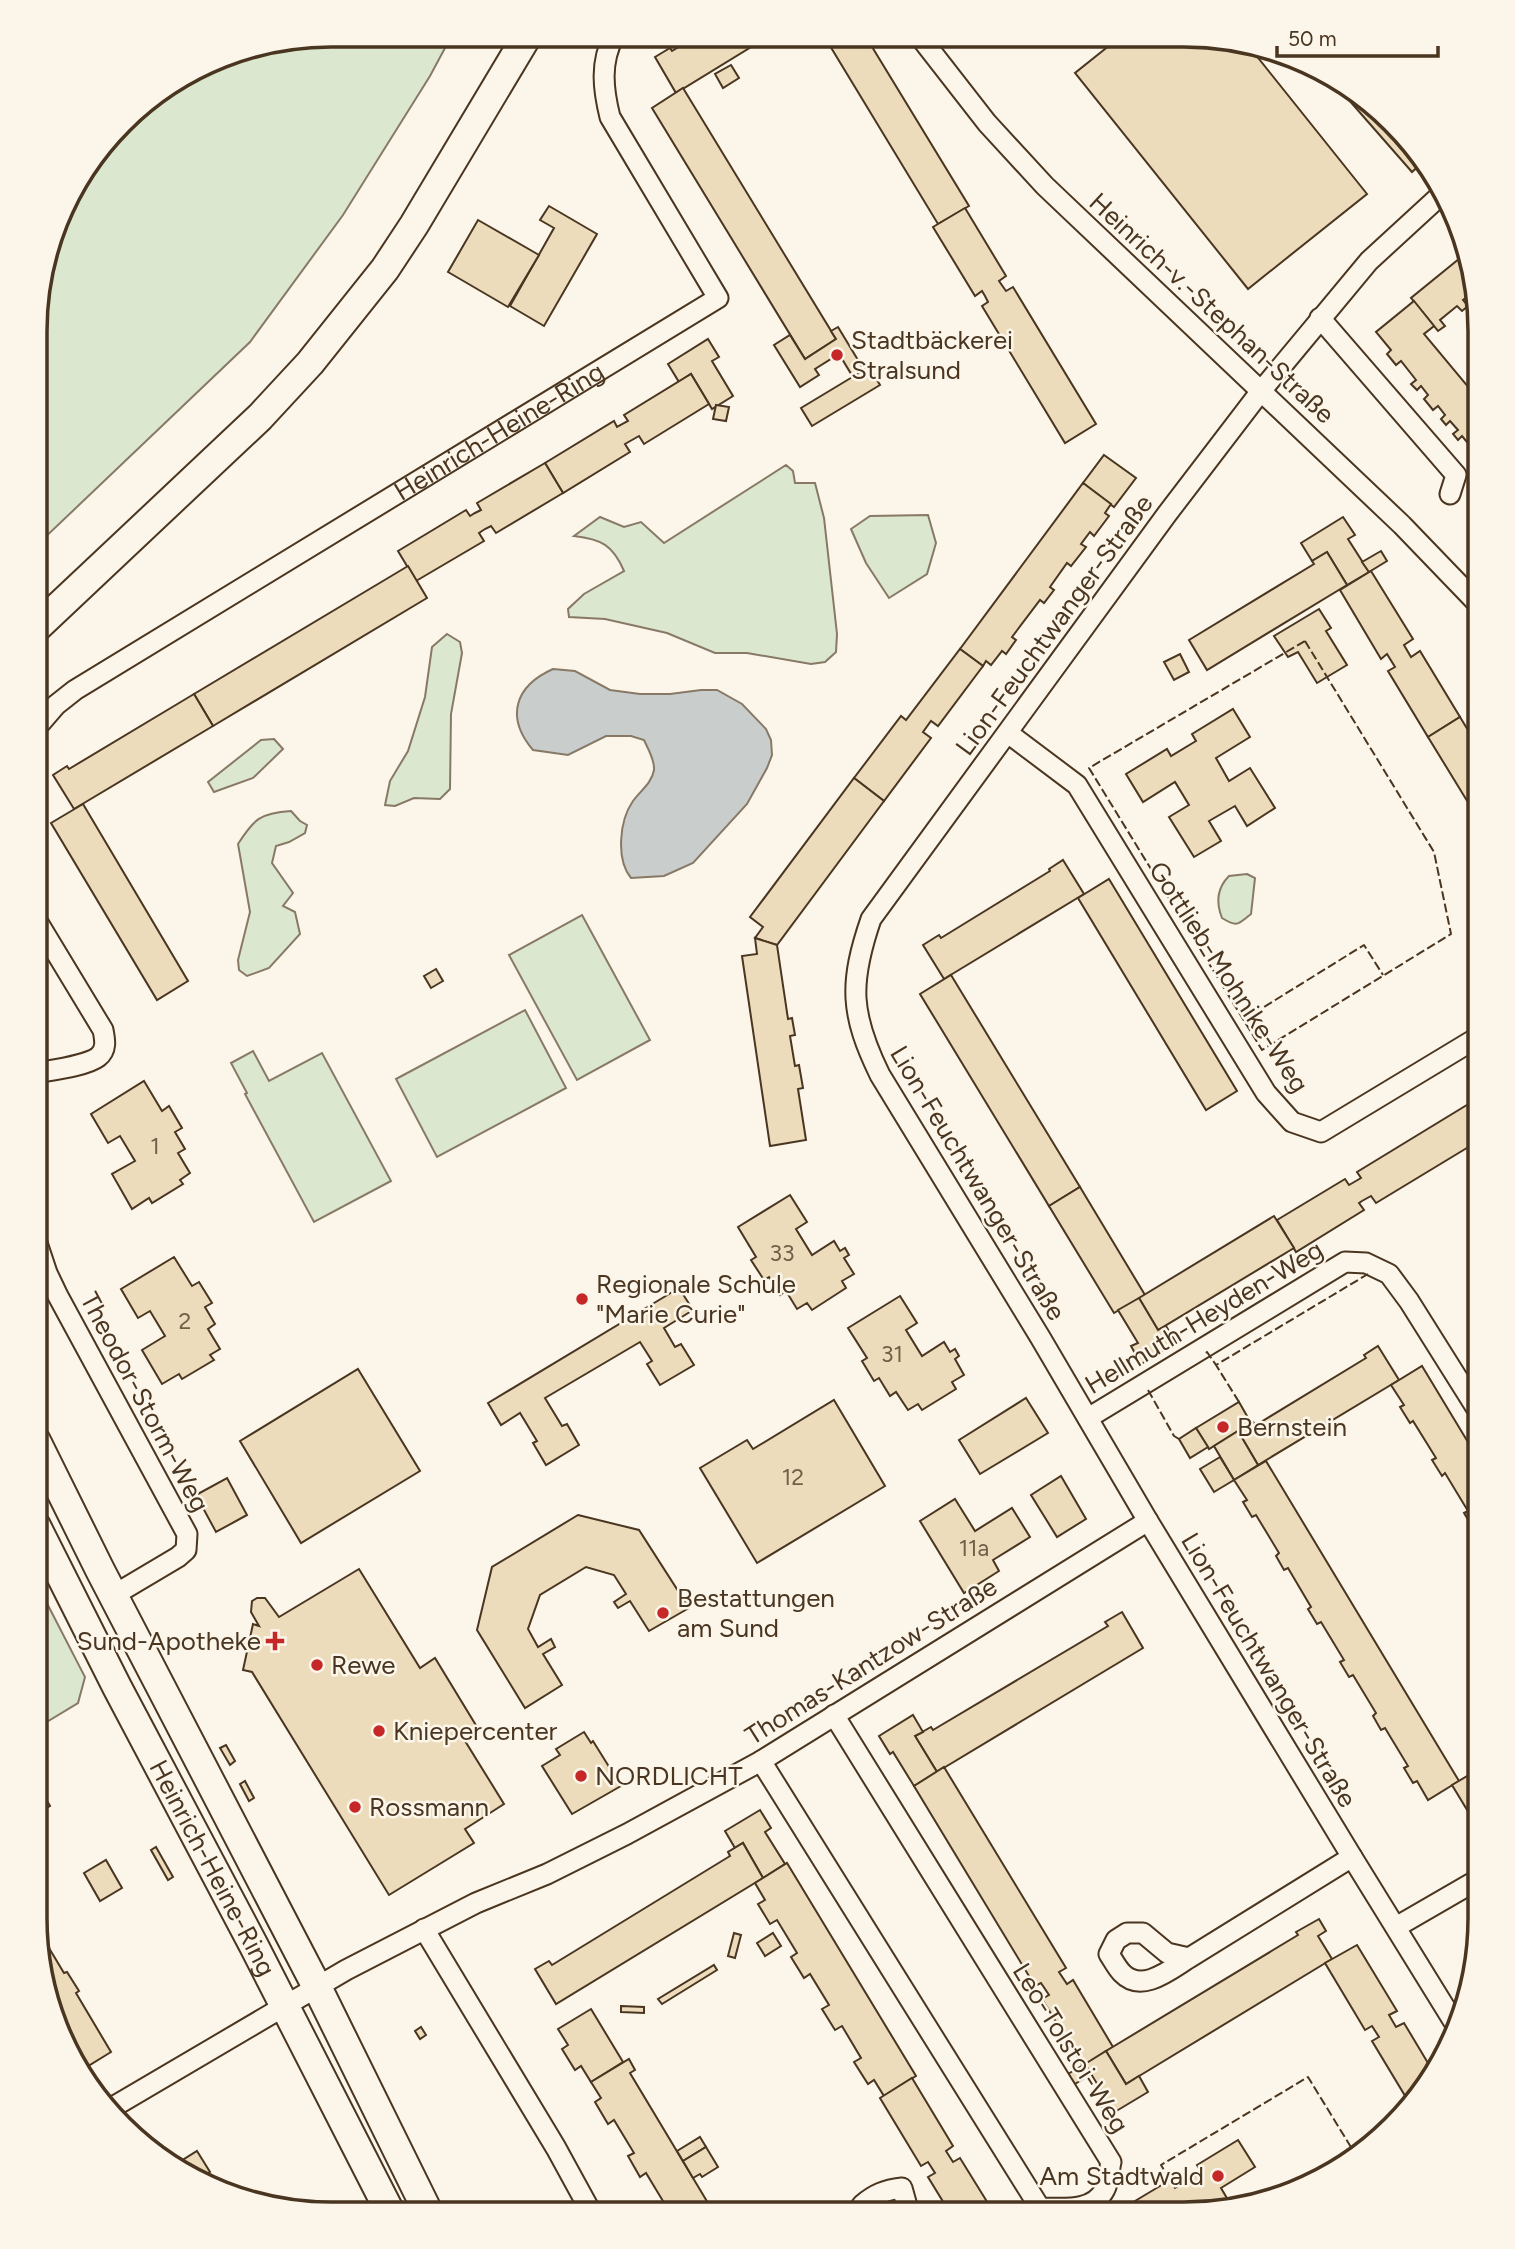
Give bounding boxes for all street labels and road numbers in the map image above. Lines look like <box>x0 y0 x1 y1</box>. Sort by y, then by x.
street label: Heinrich-v.-Stephan-Straße <box>1083 186 1341 430</box>
street label: Heinrich-Heine-Ring <box>388 355 610 508</box>
street label: Lion-Feuchtwanger-Straße <box>949 488 1159 762</box>
street label: Gottlieb-Mohnike-Weg <box>1142 855 1316 1099</box>
street label: Lion-Feuchtwanger-Straße <box>883 1040 1073 1326</box>
street label: Hellmuth-Heyden-Weg <box>1079 1233 1329 1401</box>
street label: Theodor-Storm-Weg <box>74 1287 216 1517</box>
street label: Lion-Feuchtwanger-Straße <box>1174 1527 1364 1813</box>
street label: Thomas-Kantzow-Straße <box>739 1570 1003 1752</box>
street label: Heinrich-Heine-Ring <box>142 1754 283 1982</box>
street label: Leo-Tolstoi-Weg <box>1006 1957 1136 2139</box>

